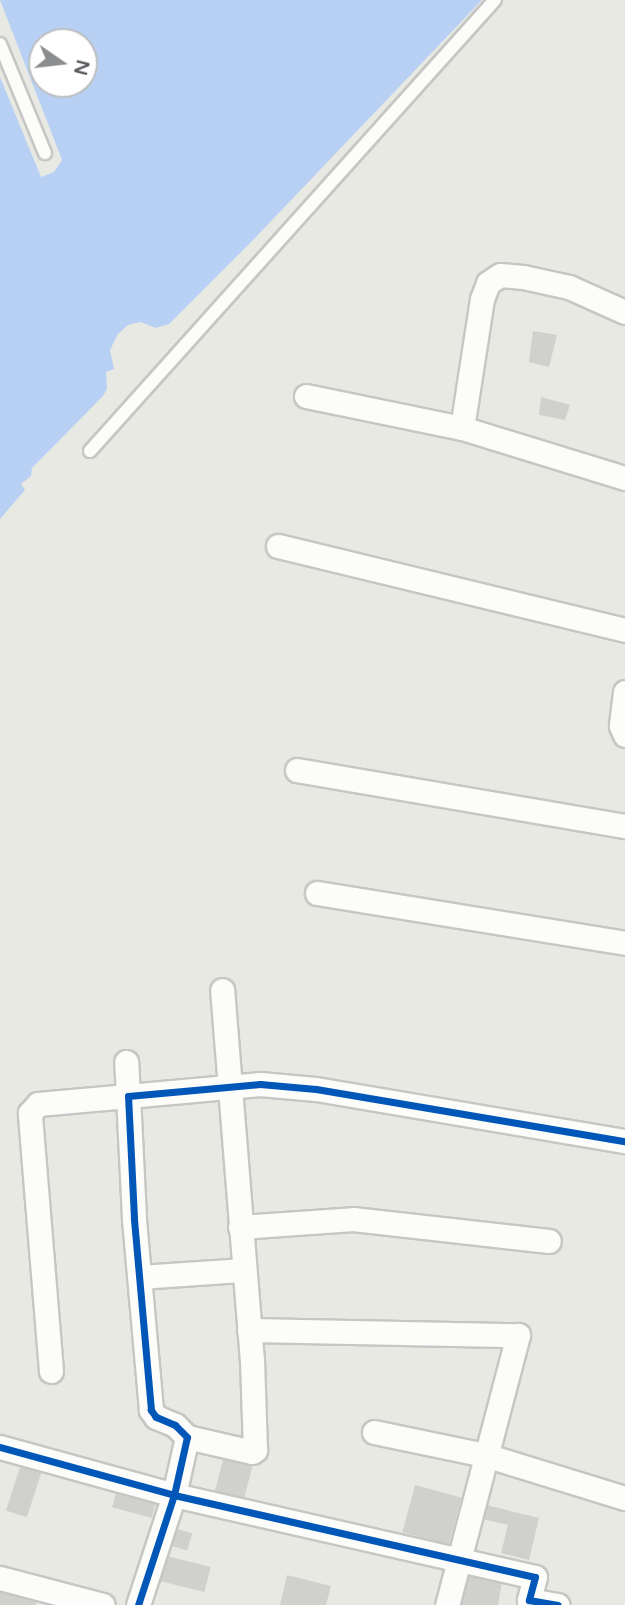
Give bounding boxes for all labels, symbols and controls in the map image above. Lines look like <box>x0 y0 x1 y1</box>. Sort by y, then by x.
north arrow <box>28 28 98 98</box>
text: N <box>69 58 94 78</box>

